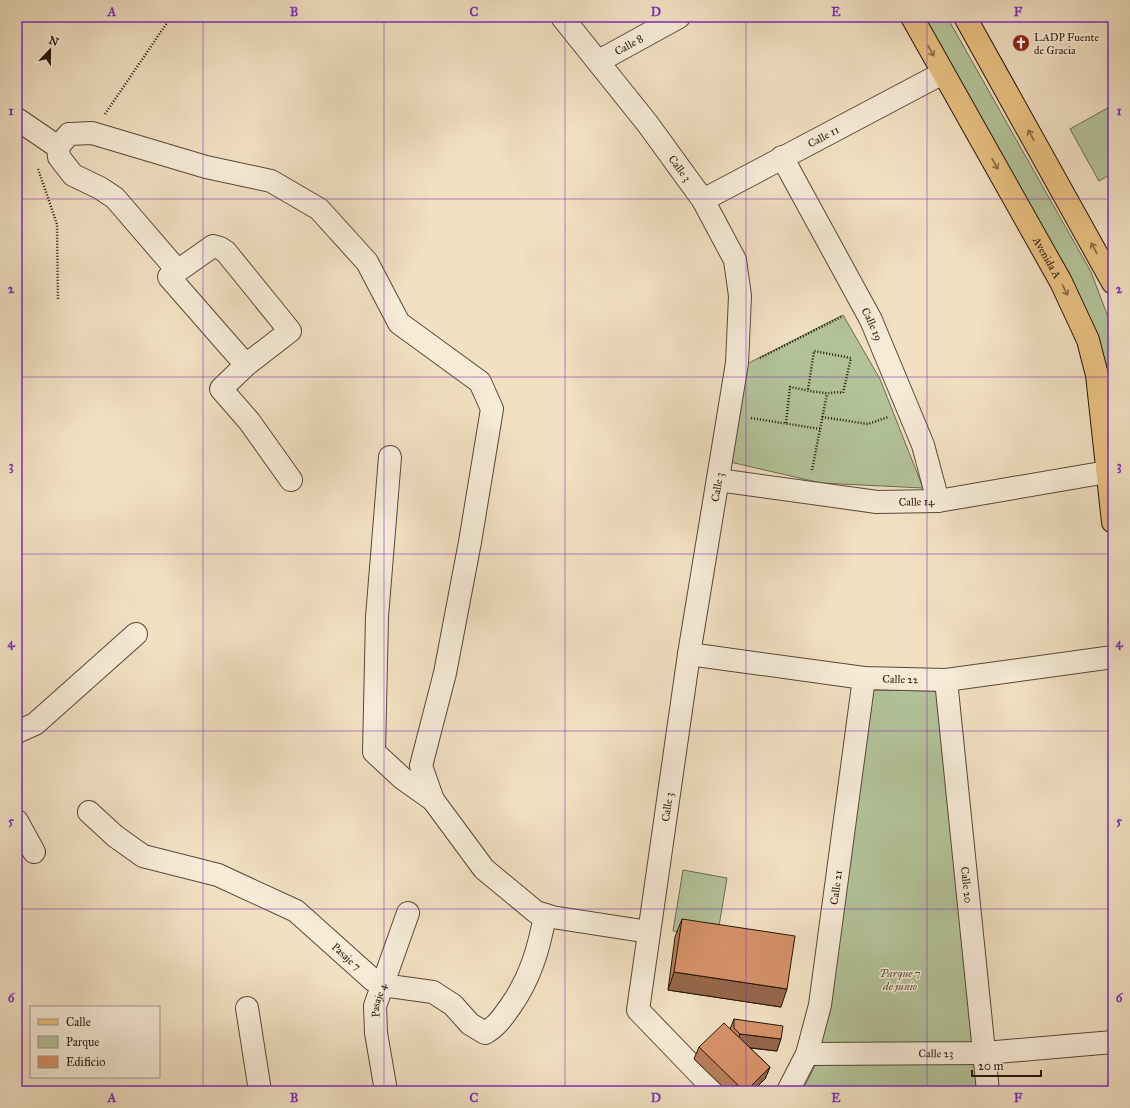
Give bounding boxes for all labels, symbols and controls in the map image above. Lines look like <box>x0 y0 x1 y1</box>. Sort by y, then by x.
text: A <box>107 4 117 20</box>
text: B <box>290 4 299 20</box>
text: C <box>470 4 479 20</box>
text: D <box>651 4 661 20</box>
text: E <box>831 4 841 20</box>
text: F <box>1014 4 1023 20</box>
north arrow <box>30 30 70 70</box>
place label: LADP Fuente de Gracia <box>1034 31 1099 57</box>
street label: Calle 8 <box>612 32 646 58</box>
text: N <box>47 33 61 49</box>
church icon: LADP Fuente de Gracia <box>1011 33 1031 53</box>
one-way arrow <box>927 45 935 57</box>
text: 1 <box>8 103 14 119</box>
text: 1 <box>1116 103 1122 119</box>
street label: Calle 11 <box>805 123 841 150</box>
one-way arrow <box>1027 129 1034 141</box>
street label: Calle 3 <box>666 153 694 184</box>
one-way arrow <box>991 158 999 170</box>
street label: Avenida A <box>1029 234 1064 281</box>
one-way arrow <box>1090 243 1098 255</box>
text: 2 <box>8 281 15 297</box>
text: 2 <box>1116 281 1123 297</box>
one-way arrow <box>1062 284 1069 296</box>
street label: Calle 19 <box>858 305 885 343</box>
text: 3 <box>8 458 14 474</box>
text: 3 <box>1116 458 1122 474</box>
street label: Calle 3 <box>709 471 726 503</box>
street label: Calle 14 <box>899 495 935 509</box>
text: 4 <box>7 635 15 651</box>
text: 4 <box>1115 635 1123 651</box>
street label: Calle 22 <box>882 672 919 686</box>
street label: Calle 3 <box>659 792 676 823</box>
text: 5 <box>8 813 15 829</box>
text: 5 <box>1116 813 1123 829</box>
street label: Calle 20 <box>958 866 975 904</box>
street label: Calle 21 <box>828 869 845 906</box>
street label: Pasaje 7 <box>329 940 364 973</box>
park label: Parque 7 de junio <box>879 967 921 993</box>
street label: Pasaje 4 <box>369 981 390 1018</box>
text: 6 <box>8 990 16 1006</box>
text: 6 <box>1116 990 1124 1006</box>
legend <box>30 1006 160 1078</box>
text: Calle <box>66 1015 91 1029</box>
text: Parque <box>66 1035 99 1050</box>
street label: Calle 23 <box>919 1047 953 1060</box>
scale bar <box>972 1052 1041 1078</box>
text: Edificio <box>66 1055 105 1069</box>
text: 20 m <box>978 1059 1004 1073</box>
text: A <box>107 1090 117 1106</box>
text: B <box>290 1090 299 1106</box>
text: C <box>470 1090 479 1106</box>
text: D <box>651 1090 661 1106</box>
text: E <box>831 1090 841 1106</box>
text: F <box>1014 1090 1023 1106</box>

